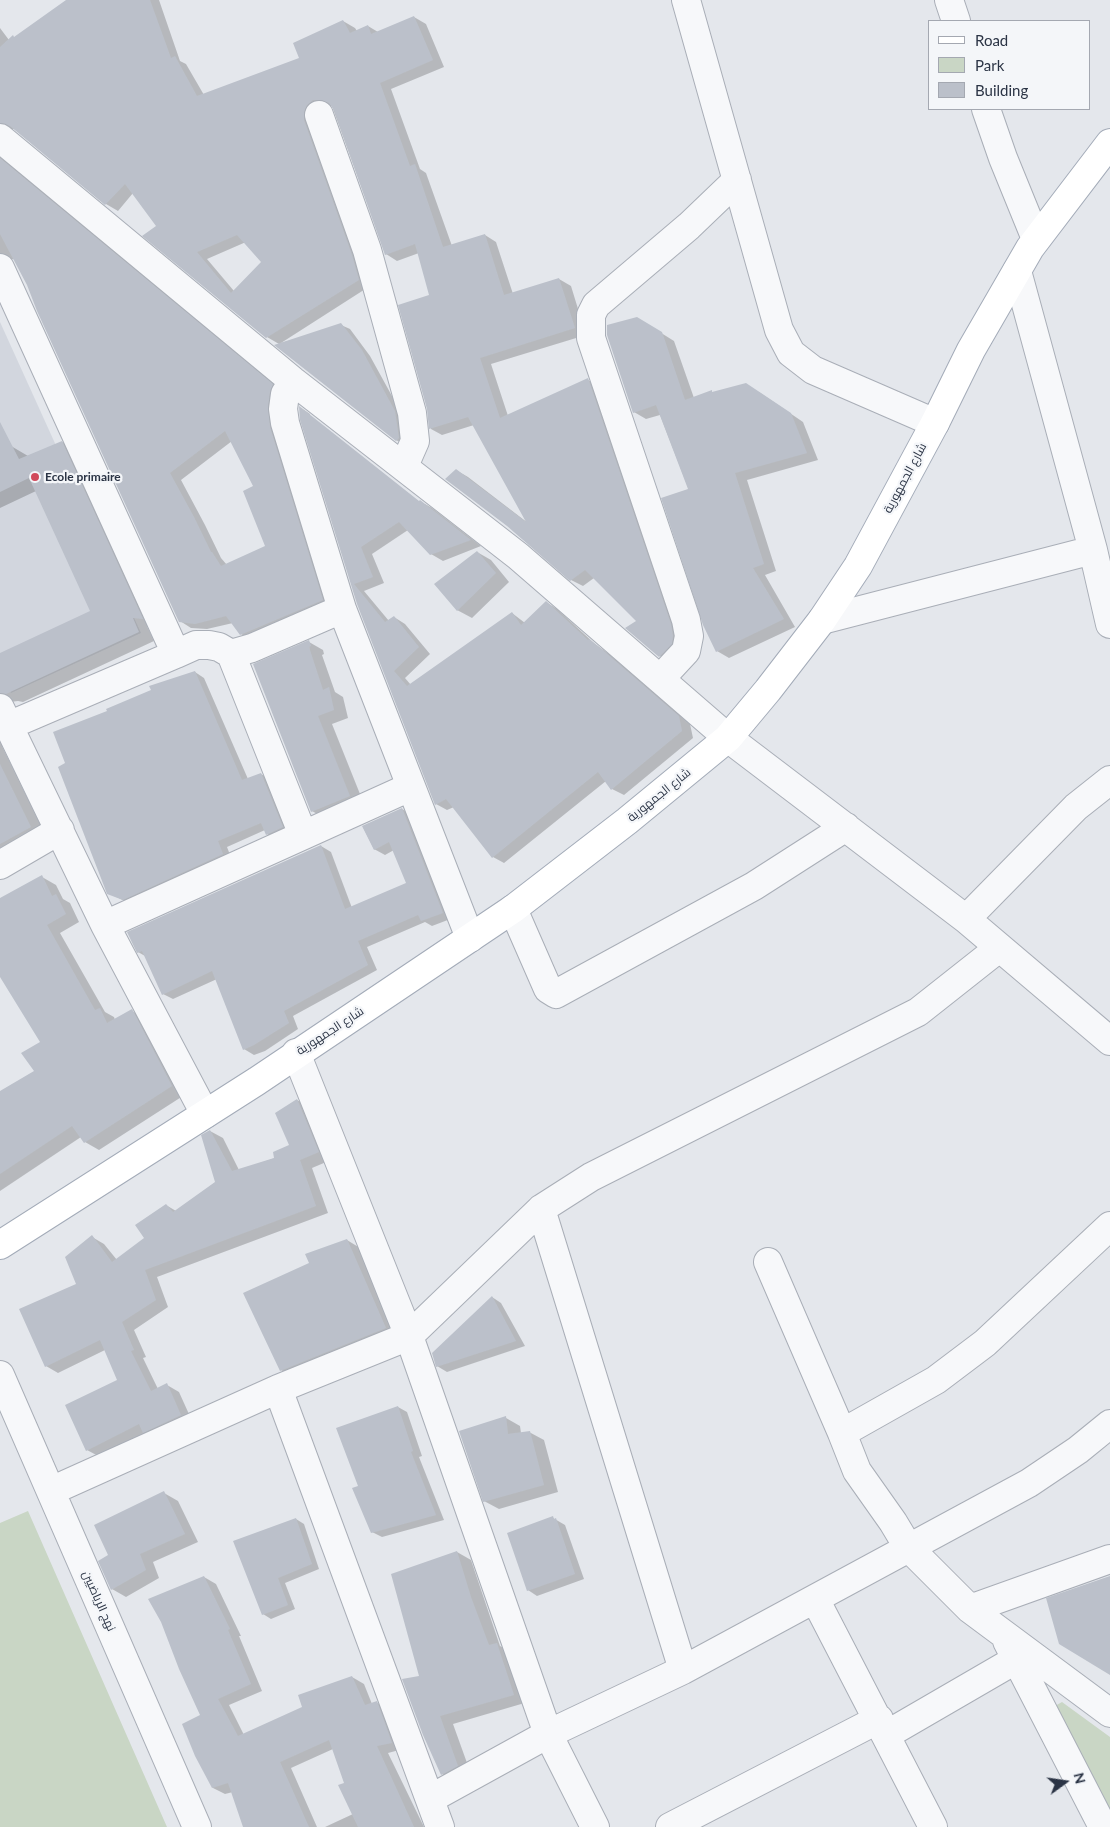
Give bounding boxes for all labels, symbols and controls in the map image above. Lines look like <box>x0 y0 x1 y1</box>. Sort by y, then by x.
legend <box>928 20 1090 110</box>
text: Road <box>975 31 1008 49</box>
text: Park <box>975 56 1004 74</box>
text: Building <box>975 81 1028 99</box>
street label: شارع الجمهورية <box>880 440 930 516</box>
place label: Ecole primaire <box>45 470 121 484</box>
marker: Ecole primaire <box>29 471 41 483</box>
street label: شارع الجمهورية <box>624 765 694 825</box>
street label: شارع الجمهورية <box>294 1004 366 1058</box>
street label: نهج الرياضيين <box>79 1568 119 1634</box>
north arrow <box>1040 1757 1090 1807</box>
text: N <box>1070 1771 1090 1786</box>

